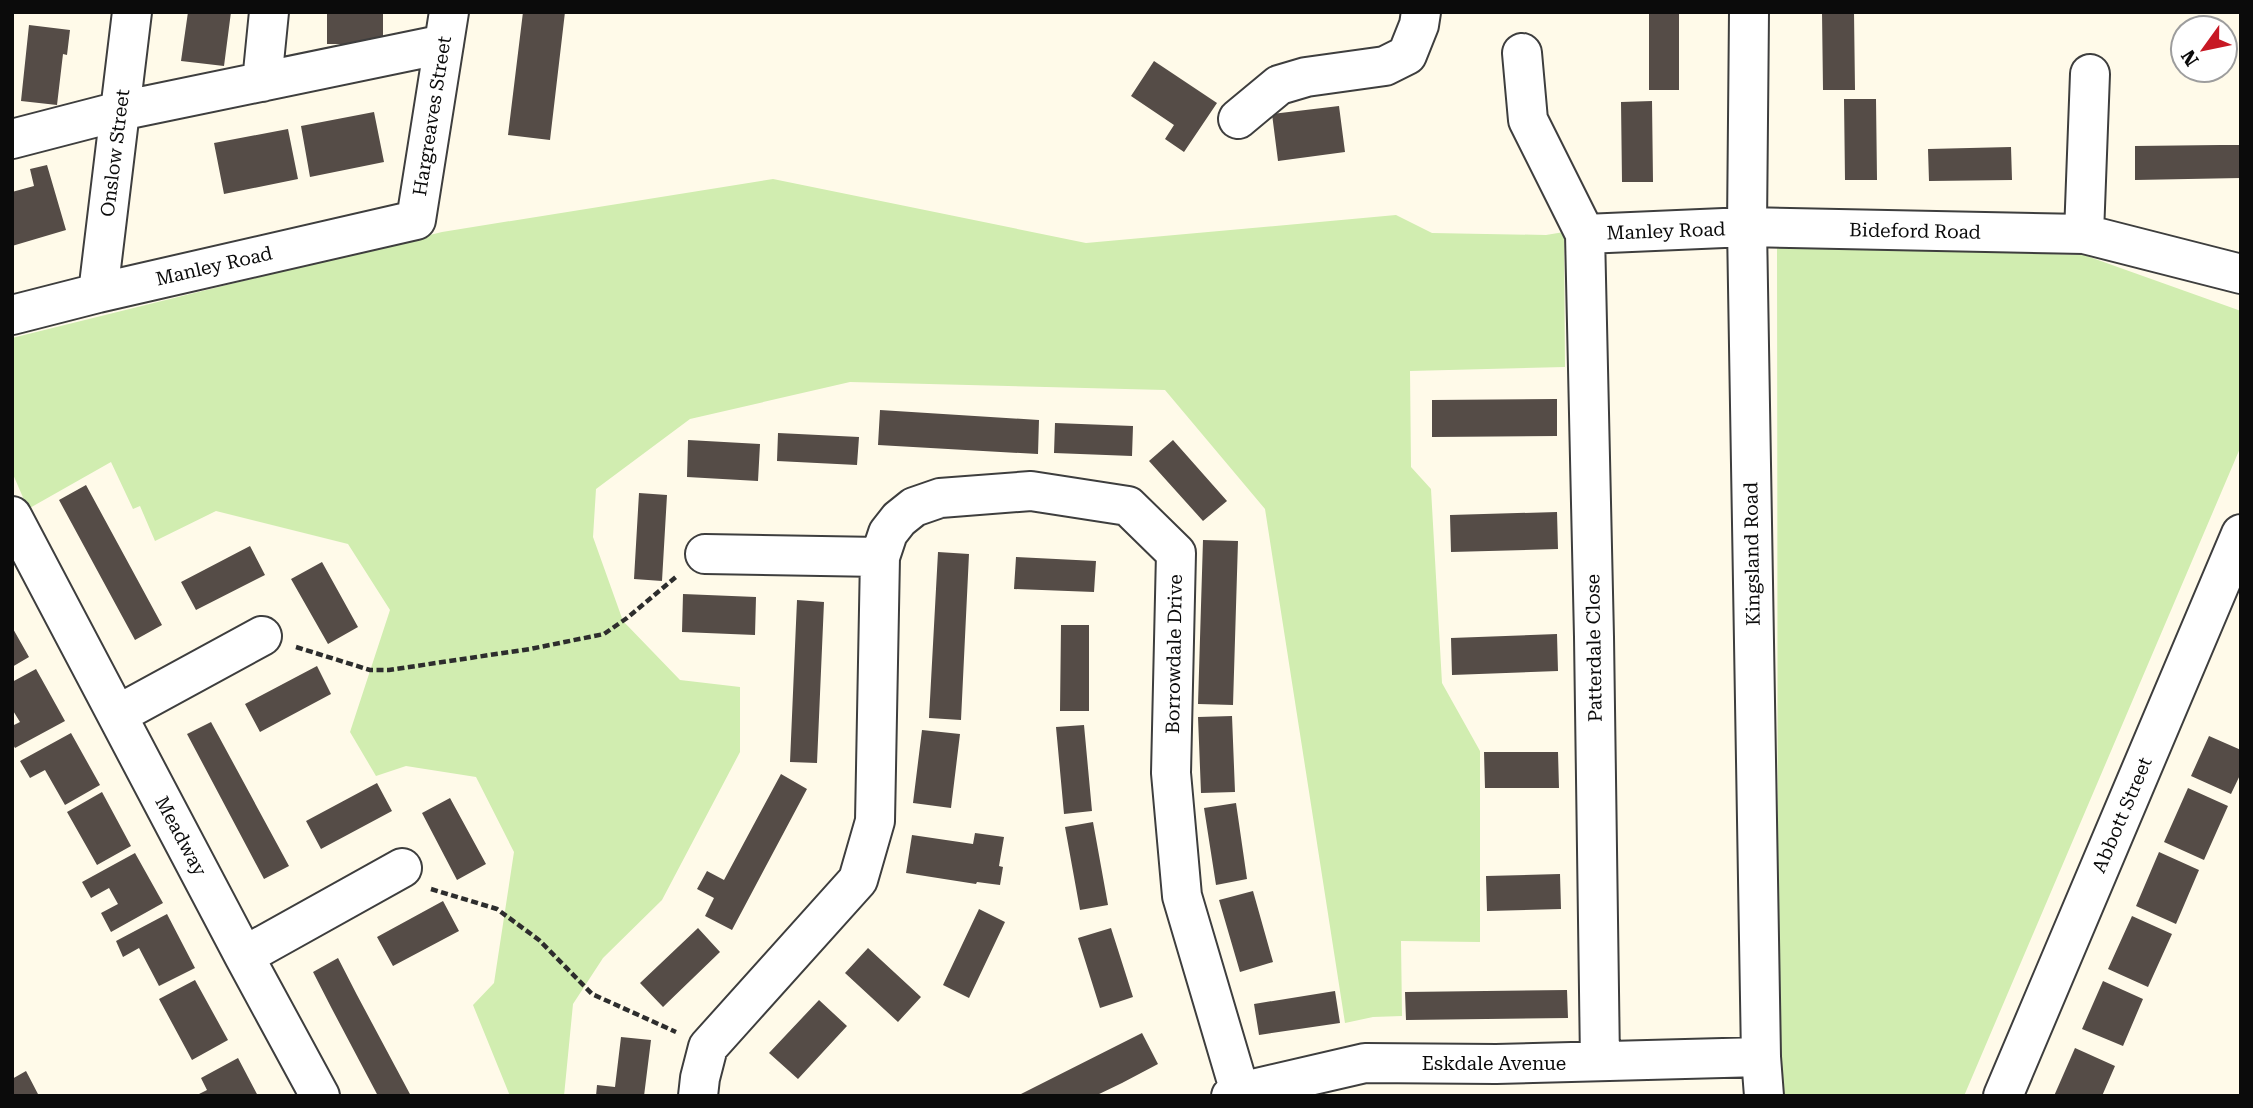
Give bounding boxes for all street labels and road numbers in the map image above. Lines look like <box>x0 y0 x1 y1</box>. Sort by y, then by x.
street label: Hargreaves Street <box>408 34 456 198</box>
street label: Onslow Street <box>96 88 134 218</box>
street label: Manley Road <box>1606 217 1726 245</box>
street label: Bideford Road <box>1849 218 1981 244</box>
street label: Manley Road <box>153 241 275 291</box>
street label: Kingsland Road <box>1739 482 1765 626</box>
street label: Borrowdale Drive <box>1161 574 1187 734</box>
street label: Patterdale Close <box>1581 574 1607 722</box>
street label: Abbott Street <box>2087 754 2157 876</box>
street label: Meadway <box>150 792 212 880</box>
street label: Eskdale Avenue <box>1422 1052 1566 1075</box>

